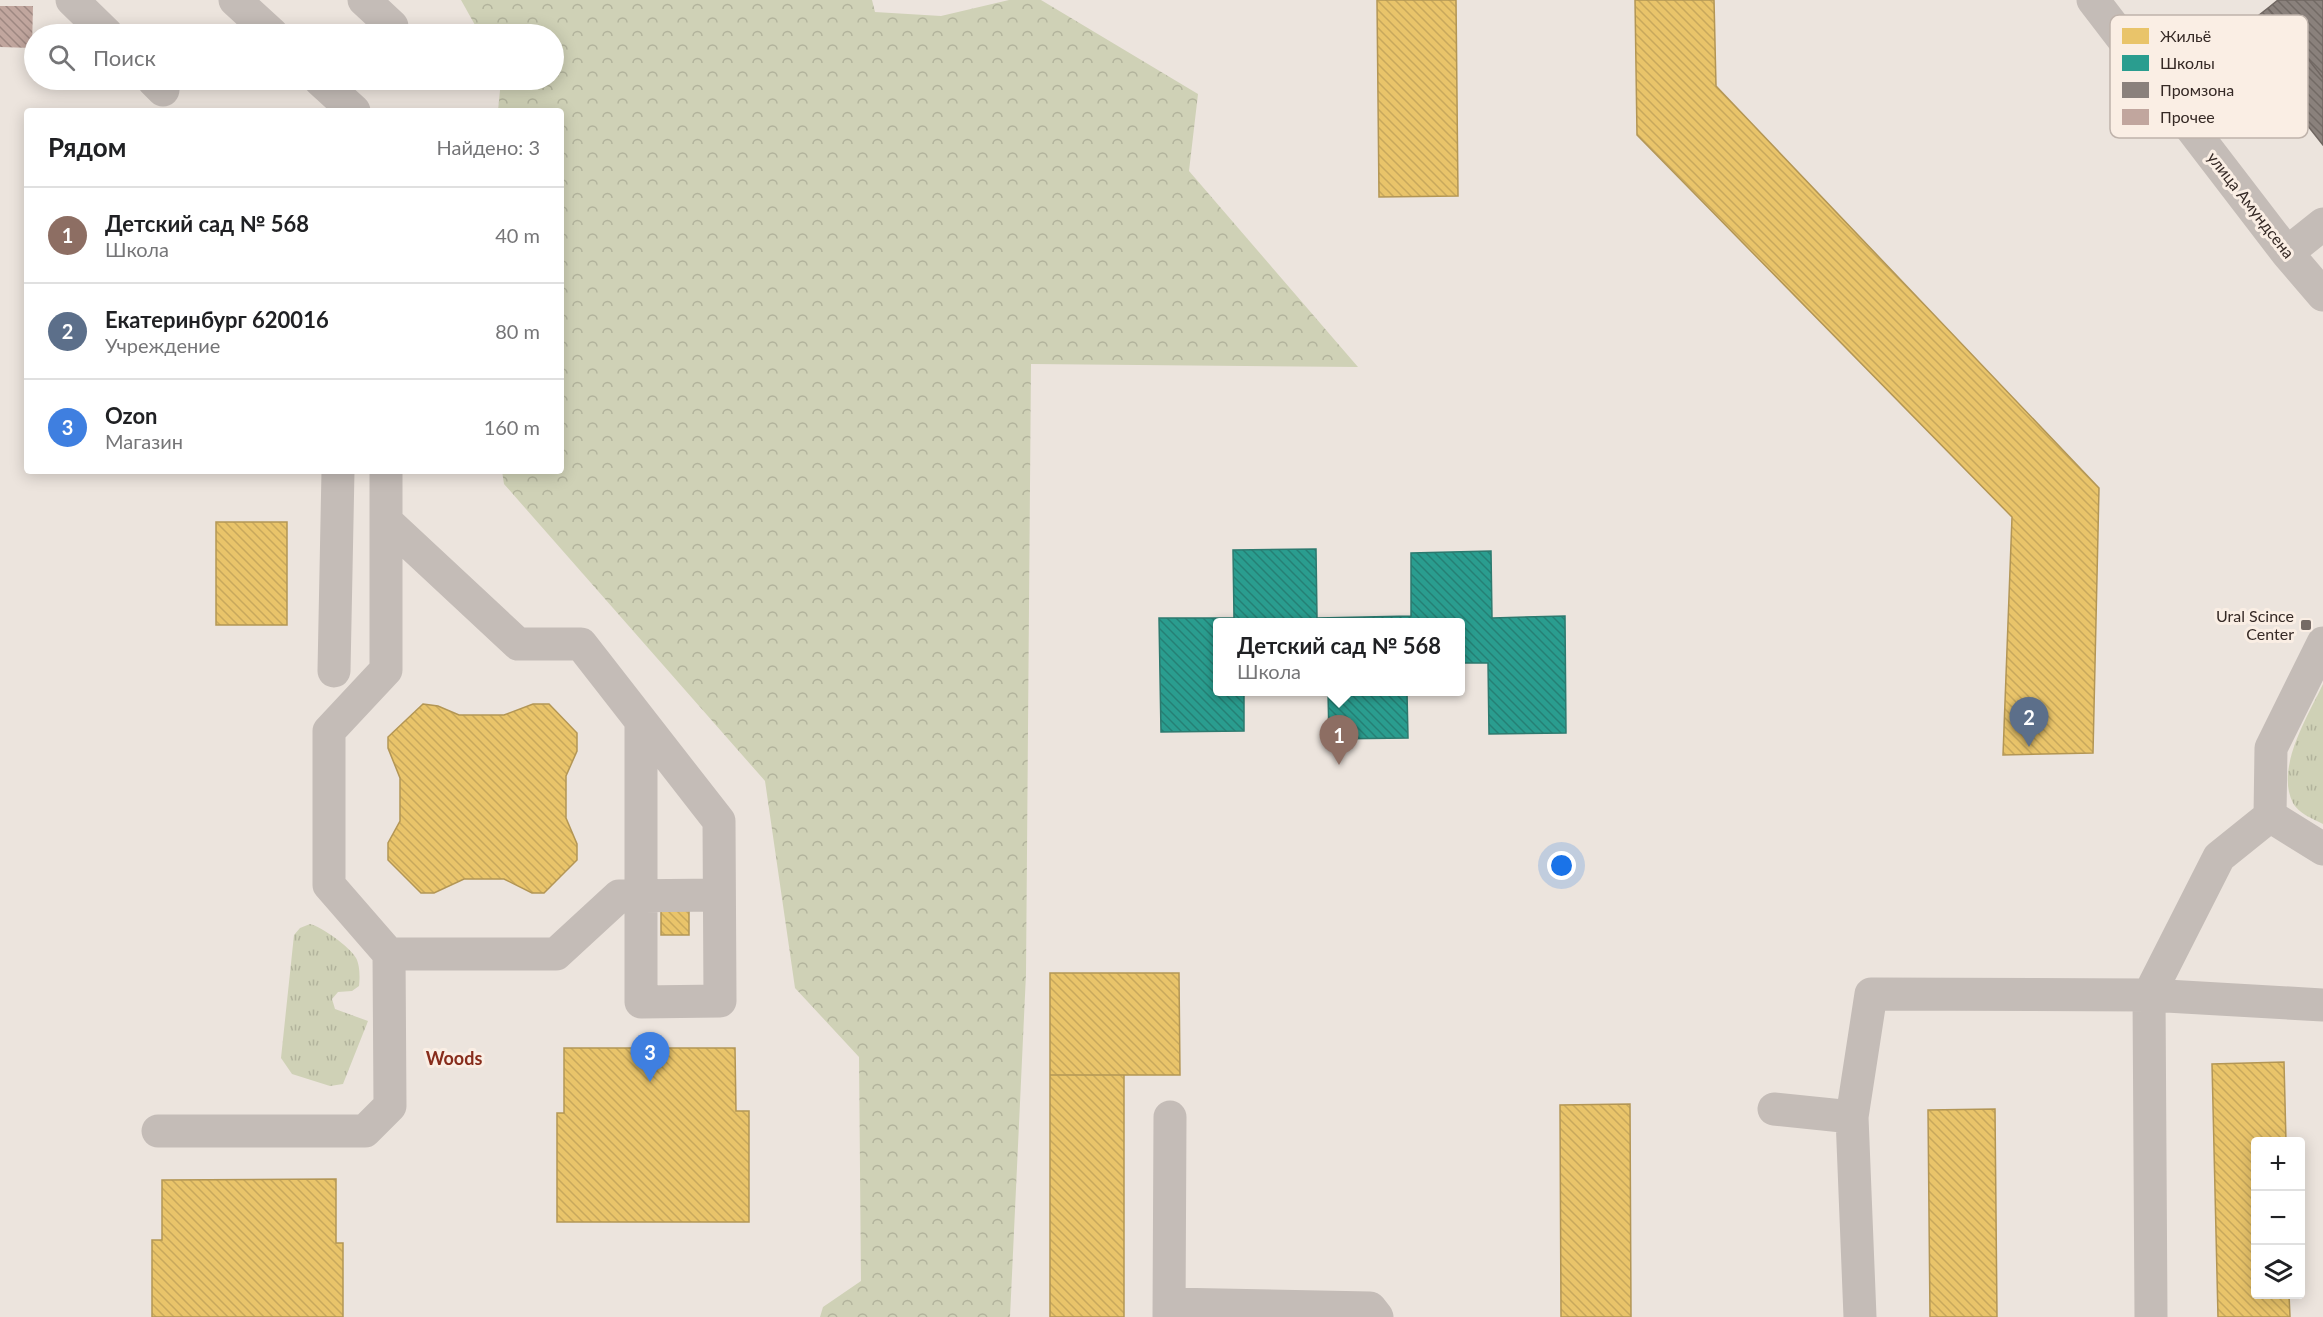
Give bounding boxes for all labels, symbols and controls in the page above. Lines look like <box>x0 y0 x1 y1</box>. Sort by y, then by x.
legend <box>2110 15 2308 138</box>
search box <box>24 24 564 90</box>
text: Жильё <box>2160 26 2211 45</box>
icon: search <box>45 41 78 74</box>
text: Поиск <box>93 44 156 71</box>
text: Школы <box>2160 53 2215 72</box>
text: Промзона <box>2160 80 2234 99</box>
text: Прочее <box>2160 107 2215 126</box>
text: Рядом <box>48 131 126 163</box>
text: Найдено: 3 <box>437 135 540 159</box>
street label: улица Амундсена <box>2204 148 2299 262</box>
text: Детский сад № 568 <box>105 210 309 237</box>
text: 1 <box>62 223 73 247</box>
text: 40 m <box>495 223 540 247</box>
text: Школа <box>105 237 169 261</box>
text: Екатеринбург 620016 <box>105 306 329 333</box>
text: 2 <box>62 319 73 343</box>
text: 80 m <box>495 319 540 343</box>
text: Учреждение <box>105 333 220 357</box>
text: Ozon <box>105 402 158 429</box>
text: 3 <box>62 415 73 439</box>
text: 160 m <box>484 415 540 439</box>
text: Магазин <box>105 429 183 453</box>
place label: Ural Scince Center <box>2216 606 2294 643</box>
popup <box>1213 618 1465 696</box>
marker: Ural Scince Center <box>2299 618 2313 632</box>
text: Детский сад № 568 <box>1237 632 1441 659</box>
text: Школа <box>1237 659 1301 683</box>
pin: 2 <box>2010 698 2048 747</box>
pin: 1 <box>1320 716 1358 765</box>
your location <box>1547 851 1576 880</box>
pin: 3 <box>630 1032 670 1082</box>
district label: Woods <box>426 1047 482 1069</box>
map controls <box>2251 1137 2305 1299</box>
button: + <box>2251 1137 2305 1191</box>
button: − <box>2251 1191 2305 1245</box>
button: layers <box>2251 1245 2305 1299</box>

